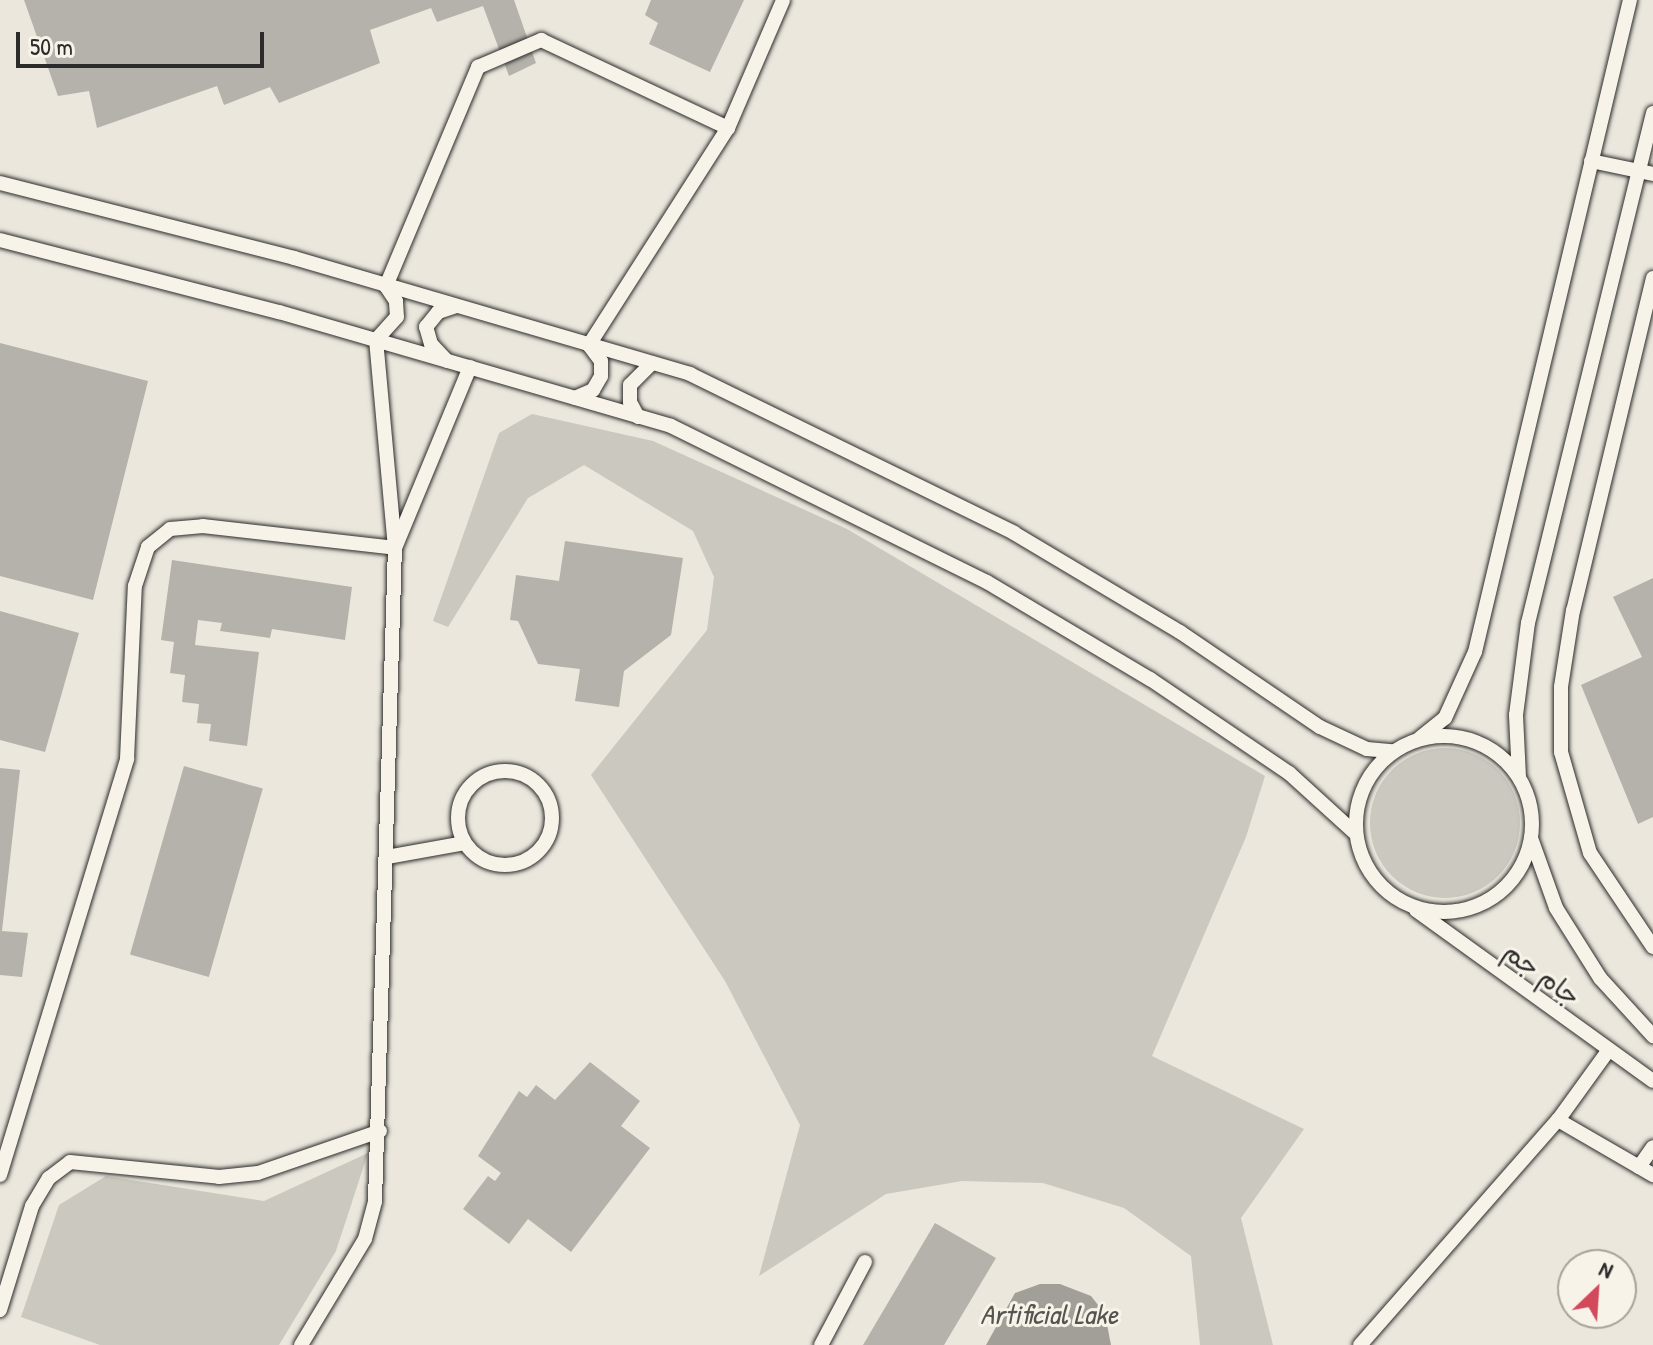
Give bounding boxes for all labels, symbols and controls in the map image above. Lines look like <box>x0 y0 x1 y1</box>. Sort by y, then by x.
scale bar <box>20 16 268 66</box>
text: 50 m <box>30 30 73 62</box>
street label: جام جم <box>1497 936 1587 1012</box>
north arrow <box>1557 1249 1637 1329</box>
text: N <box>1595 1253 1618 1285</box>
water label: Artificial Lake <box>980 1297 1118 1331</box>

